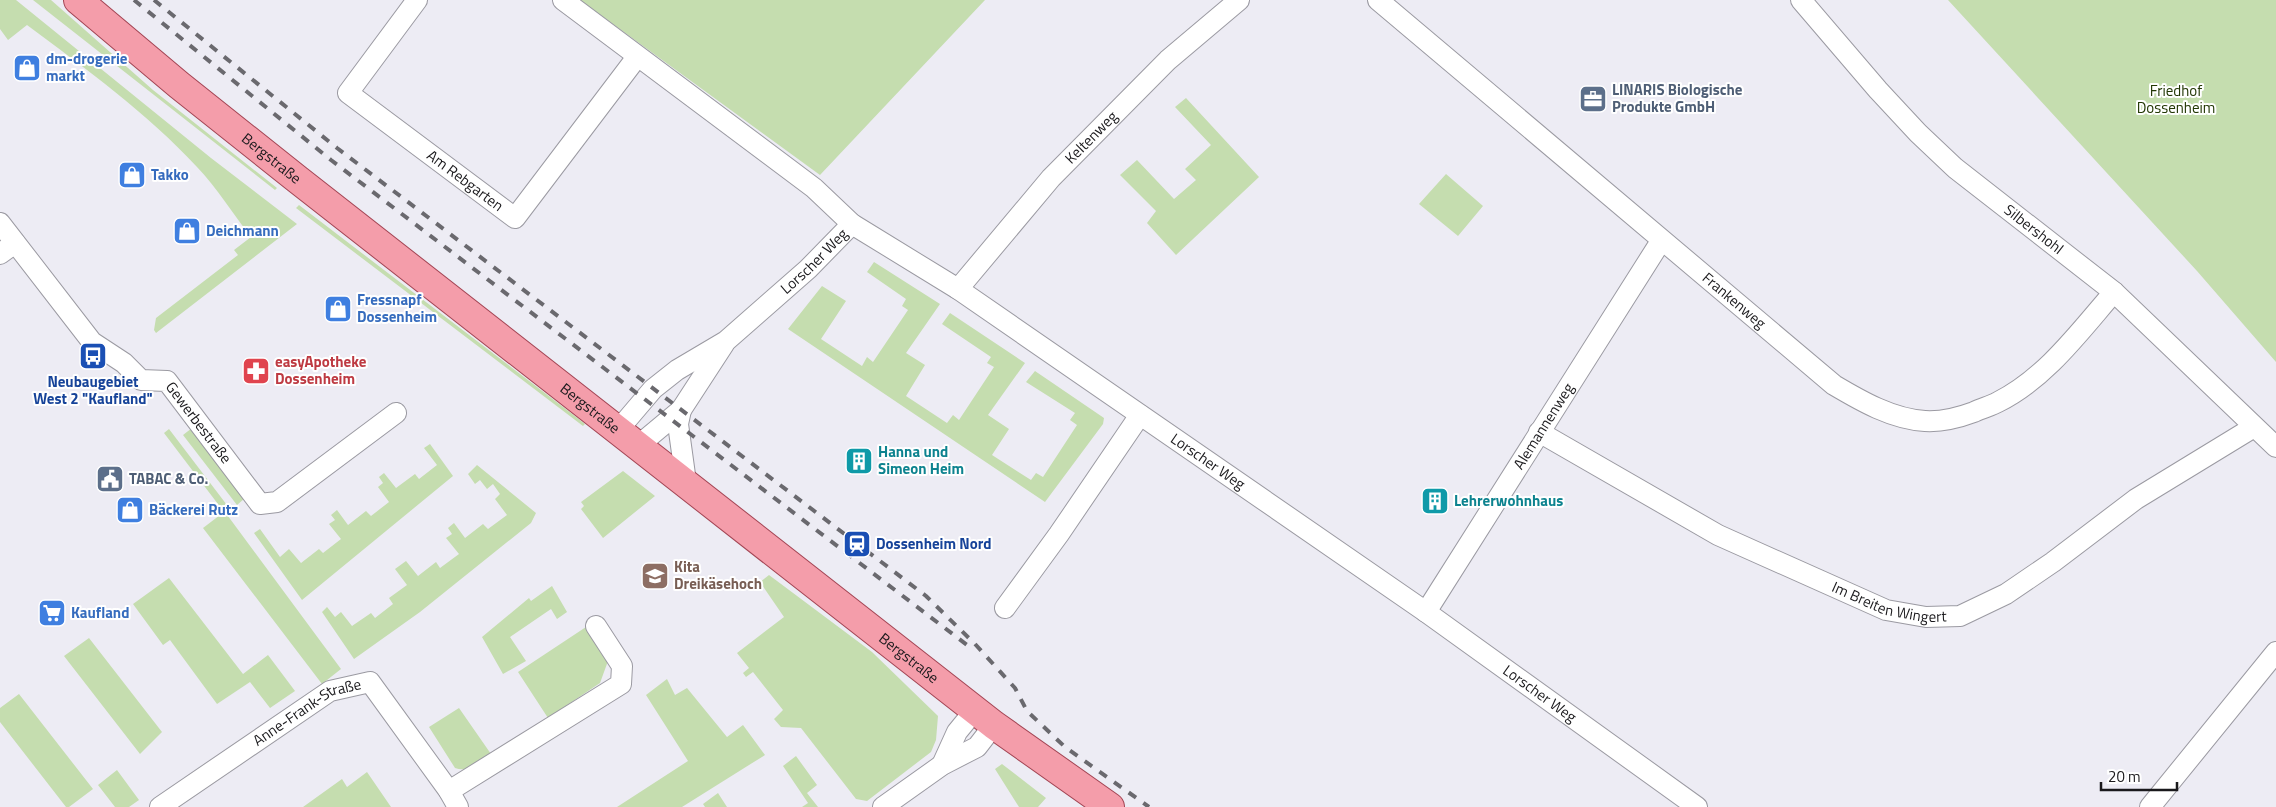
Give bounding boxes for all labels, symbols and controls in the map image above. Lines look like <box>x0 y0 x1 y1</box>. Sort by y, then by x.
place label: dm-drogerie markt <box>46 47 128 87</box>
shop icon: dm-drogerie markt <box>12 53 42 83</box>
place label: LINARIS Biologische Produkte GmbH <box>1612 78 1743 118</box>
park label: Friedhof Dossenheim <box>2137 79 2215 119</box>
office icon: LINARIS Biologische Produkte GmbH <box>1578 84 1608 114</box>
street label: Keltenweg <box>1059 105 1123 169</box>
street label: Bergstraße <box>237 127 306 189</box>
street label: Am Rebgarten <box>422 144 509 217</box>
shop icon: Takko <box>117 160 147 190</box>
place label: Takko <box>151 163 189 186</box>
street label: Silbershohl <box>1999 198 2069 260</box>
shop icon: Deichmann <box>172 216 202 246</box>
place label: Deichmann <box>206 219 279 242</box>
street label: Lorscher Weg <box>775 223 853 299</box>
street label: Frankenweg <box>1697 266 1772 334</box>
place label: Fressnapf Dossenheim <box>357 288 437 328</box>
shop icon: Fressnapf Dossenheim <box>323 294 353 324</box>
bus stop icon: Neubaugebiet West 2 "Kaufland" <box>78 341 108 371</box>
place label: easyApotheke Dossenheim <box>275 350 367 390</box>
pharmacy icon: easyApotheke Dossenheim <box>241 356 271 386</box>
place label: Neubaugebiet West 2 "Kaufland" <box>33 370 153 410</box>
street label: Gewerbestraße <box>160 377 237 468</box>
street label: Bergstraße <box>555 377 625 439</box>
street label: Alemannenweg <box>1507 378 1579 474</box>
street label: Lorscher Weg <box>1166 427 1250 495</box>
place label: Hanna und Simeon Heim <box>878 440 964 480</box>
building icon: Hanna und Simeon Heim <box>844 446 874 476</box>
public building icon: TABAC & Co. <box>95 464 125 494</box>
place label: TABAC & Co. <box>129 467 208 490</box>
building icon: Lehrerwohnhaus <box>1420 486 1450 516</box>
place label: Lehrerwohnhaus <box>1454 489 1563 512</box>
shop icon: Bäckerei Rutz <box>115 495 145 525</box>
place label: Bäckerei Rutz <box>149 498 238 521</box>
station icon: Dossenheim Nord <box>842 529 872 559</box>
place label: Dossenheim Nord <box>876 532 991 555</box>
place label: Kita Dreikäsehoch <box>674 555 762 595</box>
school or university icon: Kita Dreikäsehoch <box>640 561 670 591</box>
street label: Im Breiten Wingert <box>1828 575 1948 628</box>
supermarket icon: Kaufland <box>37 598 67 628</box>
place label: Kaufland <box>71 601 129 624</box>
street label: Bergstraße <box>874 627 944 689</box>
street label: Lorscher Weg <box>1498 659 1582 728</box>
street label: Anne-Frank-Straße <box>248 672 363 751</box>
scale bar <box>2101 760 2177 792</box>
text: 20 m <box>2108 765 2141 788</box>

